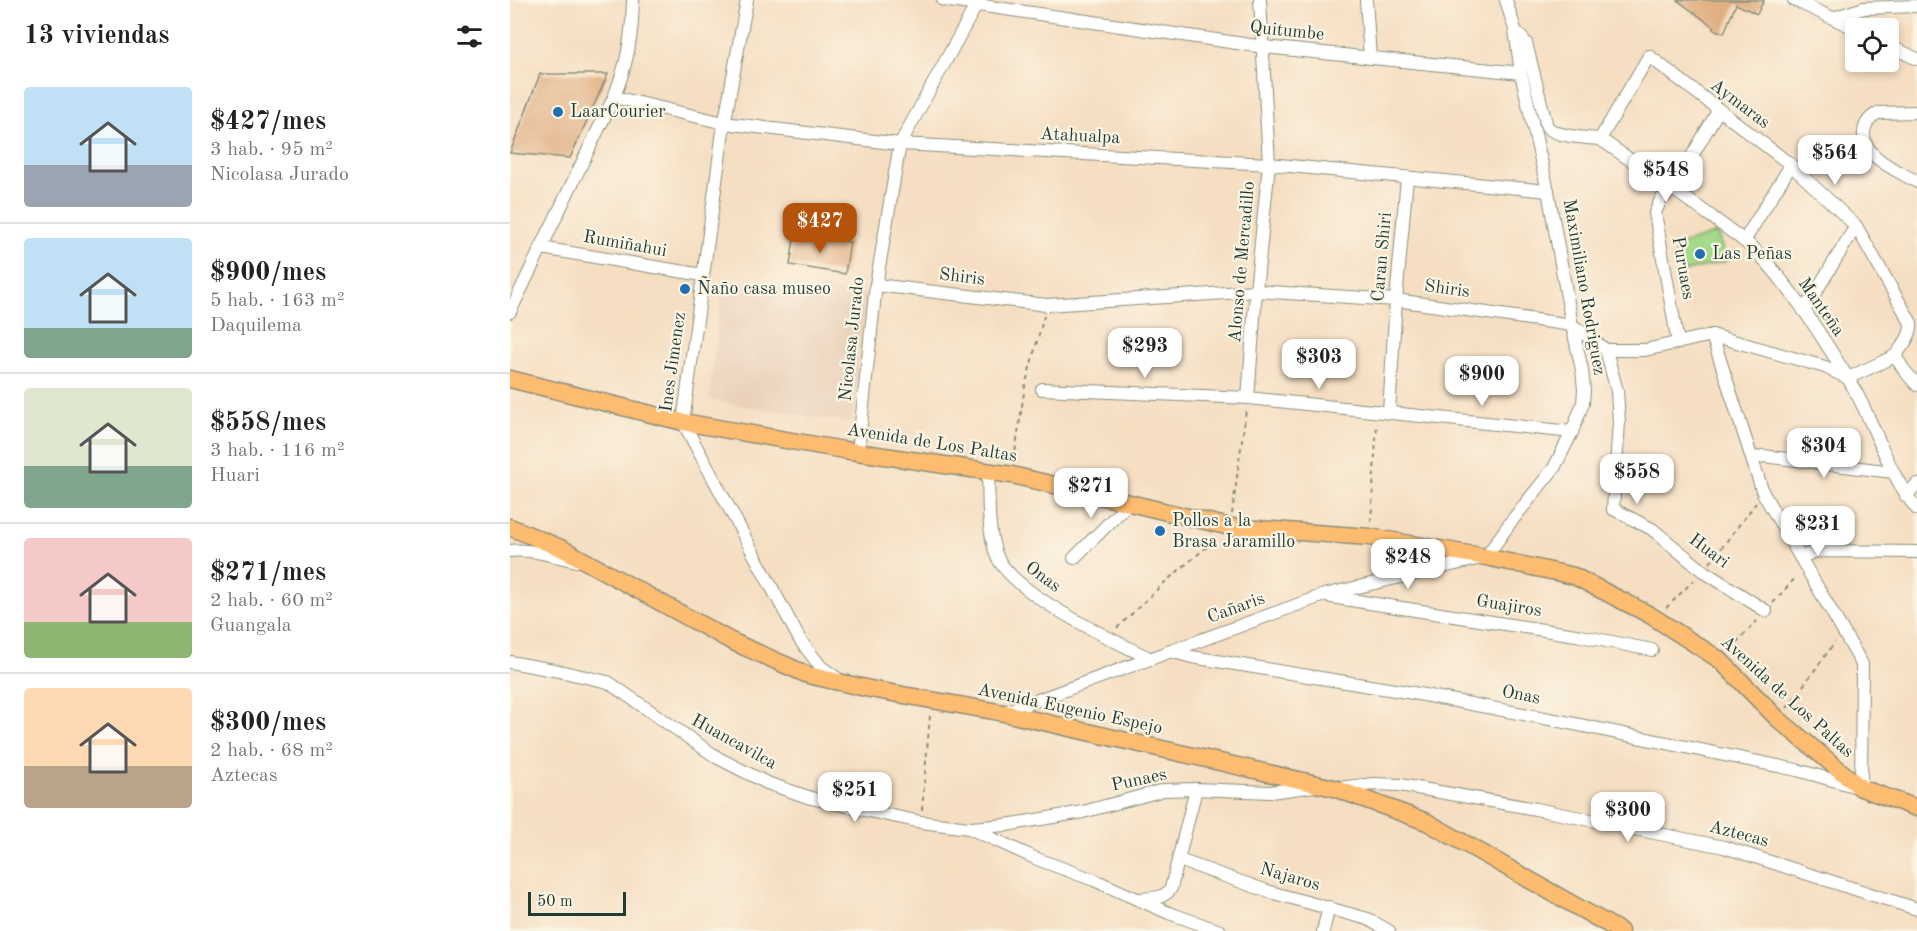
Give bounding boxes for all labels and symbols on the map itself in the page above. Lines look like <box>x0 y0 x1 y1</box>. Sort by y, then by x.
street label: Quitumbe <box>1249 18 1325 44</box>
street label: Aymaras <box>1707 76 1773 132</box>
place label: LaarCourier <box>570 103 666 121</box>
marker: LaarCourier <box>551 105 565 119</box>
street label: Atahualpa <box>1039 125 1121 147</box>
pin: $564 <box>1799 135 1871 186</box>
pin: $548 <box>1630 152 1702 203</box>
street label: Alonso de Mercadillo <box>1226 180 1258 344</box>
street label: Maximiliano Rodriguez <box>1560 197 1608 377</box>
pin: $427 <box>784 203 856 254</box>
street label: Caran Shiri <box>1369 211 1395 303</box>
street label: Rumiñahui <box>582 228 668 260</box>
street label: Puruaes <box>1669 235 1697 301</box>
place label: Las Peñas <box>1712 245 1792 263</box>
marker: Las Peñas <box>1693 247 1707 261</box>
street label: Shiris <box>938 265 986 289</box>
street label: Manteña <box>1794 274 1848 340</box>
place label: Ñaño casa museo <box>697 275 831 298</box>
street label: Nicolasa Jurado <box>837 276 867 402</box>
street label: Shiris <box>1423 277 1471 301</box>
marker: Ñaño casa museo <box>678 282 692 296</box>
street label: Ines Jimenez <box>657 311 689 413</box>
pin: $293 <box>1109 328 1181 379</box>
pin: $303 <box>1283 339 1355 390</box>
pin: $900 <box>1446 356 1518 407</box>
street label: Avenida de Los Paltas <box>846 421 1019 465</box>
pin: $304 <box>1788 428 1860 479</box>
pin: $558 <box>1601 454 1673 505</box>
pin: $271 <box>1055 468 1127 519</box>
pin: $231 <box>1782 506 1854 557</box>
place label: Pollos a la Brasa Jaramillo <box>1172 512 1295 551</box>
marker: Pollos a la Brasa Jaramillo <box>1153 524 1167 538</box>
street label: Huari <box>1686 530 1732 572</box>
pin: $248 <box>1372 539 1444 590</box>
street label: Onas <box>1022 558 1064 596</box>
street label: Cañaris <box>1205 589 1267 627</box>
street label: Guajiros <box>1475 592 1543 620</box>
street label: Avenida de Los Paltas <box>1717 633 1857 761</box>
street label: Avenida Eugenio Espejo <box>976 681 1164 737</box>
street label: Onas <box>1500 682 1542 708</box>
street label: Huancavilca <box>688 711 780 773</box>
street label: Punaes <box>1109 765 1169 795</box>
pin: $251 <box>819 772 891 823</box>
pin: $300 <box>1592 792 1664 843</box>
street label: Aztecas <box>1707 817 1771 851</box>
street label: Najaros <box>1258 860 1322 894</box>
scale bar <box>528 889 626 916</box>

